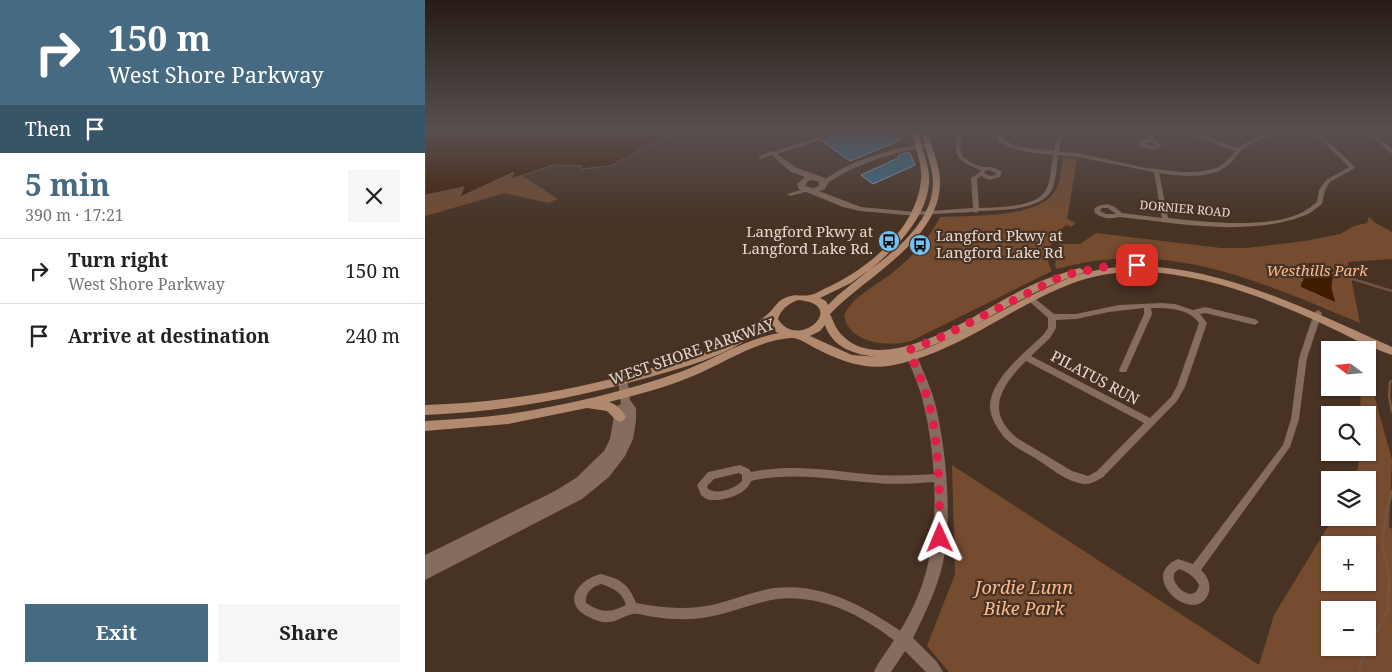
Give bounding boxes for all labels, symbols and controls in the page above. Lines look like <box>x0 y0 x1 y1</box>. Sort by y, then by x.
text: 150 m <box>108 14 211 61</box>
icon: right <box>25 20 90 85</box>
text: West Shore Parkway <box>108 59 324 89</box>
icon: arrive <box>81 115 109 143</box>
text: Then <box>25 116 71 142</box>
text: 5 min <box>25 164 110 205</box>
button: close <box>348 170 400 222</box>
street label: DORNIER ROAD <box>1139 196 1231 221</box>
text: 390 m · 17:21 <box>25 204 124 226</box>
place label: Langford Pkwy at Langford Lake Rd. <box>742 221 873 258</box>
place label: Langford Pkwy at Langford Lake Rd <box>936 225 1063 262</box>
bus stop icon: Langford Pkwy at Langford Lake Rd. <box>877 229 901 253</box>
bus stop icon: Langford Pkwy at Langford Lake Rd <box>908 233 932 257</box>
pin <box>1116 244 1158 286</box>
text: Turn right <box>68 247 168 273</box>
icon: arrive <box>1123 251 1151 279</box>
icon: right <box>25 257 53 285</box>
text: 150 m <box>345 258 400 284</box>
park label: Westhills Park <box>1266 260 1368 280</box>
text: West Shore Parkway <box>68 273 225 295</box>
street label: WEST SHORE PARKWAY <box>607 313 777 389</box>
icon: arrive <box>25 322 53 350</box>
text: Arrive at destination <box>68 323 270 349</box>
text: 240 m <box>345 323 400 349</box>
north arrow <box>1321 341 1376 396</box>
map controls <box>1321 341 1376 656</box>
street label: PILATUS RUN <box>1048 345 1144 409</box>
button: search <box>1321 406 1376 461</box>
button: layers <box>1321 471 1376 526</box>
position arrow <box>913 511 965 563</box>
button: + <box>1321 536 1376 591</box>
park label: Jordie Lunn Bike Park <box>972 575 1073 620</box>
button: − <box>1321 601 1376 656</box>
button: Exit <box>25 604 208 662</box>
button: Share <box>218 604 400 662</box>

